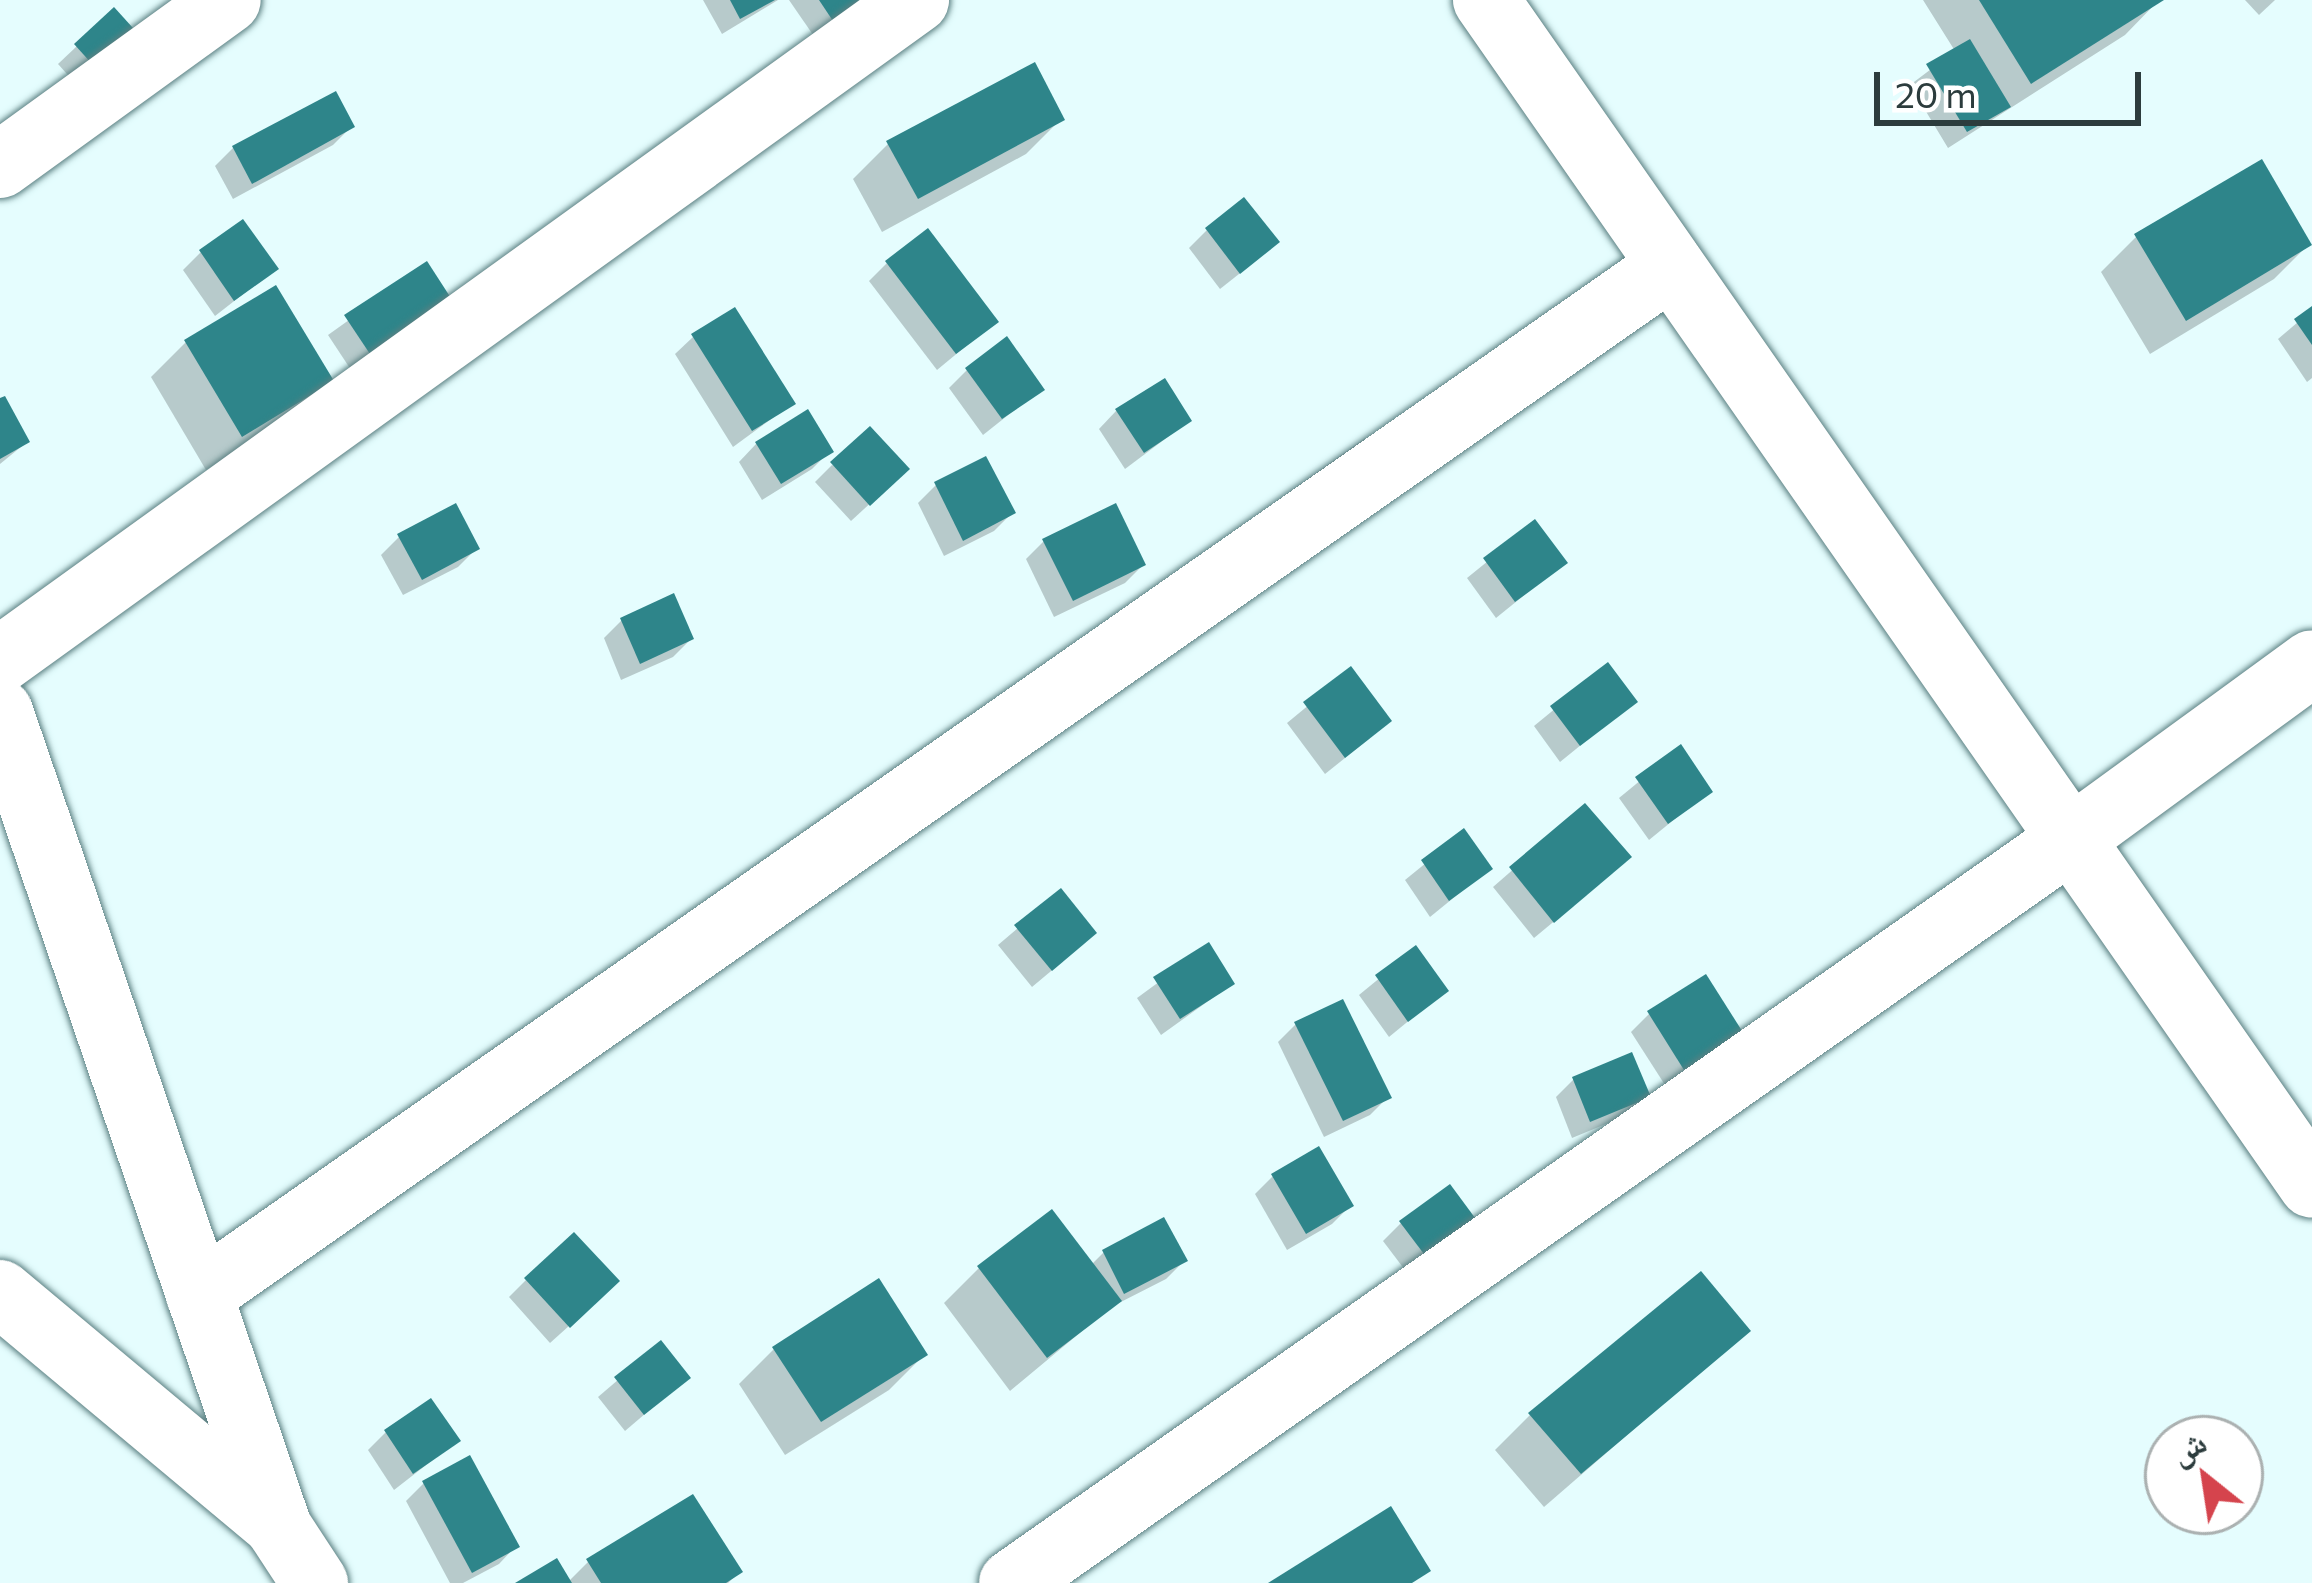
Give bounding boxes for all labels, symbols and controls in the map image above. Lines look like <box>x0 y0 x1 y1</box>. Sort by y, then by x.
scale bar <box>1880 48 2147 122</box>
text: 20 m <box>1895 71 1977 115</box>
north arrow <box>2144 1415 2264 1535</box>
text: ش <box>2162 1419 2213 1472</box>

